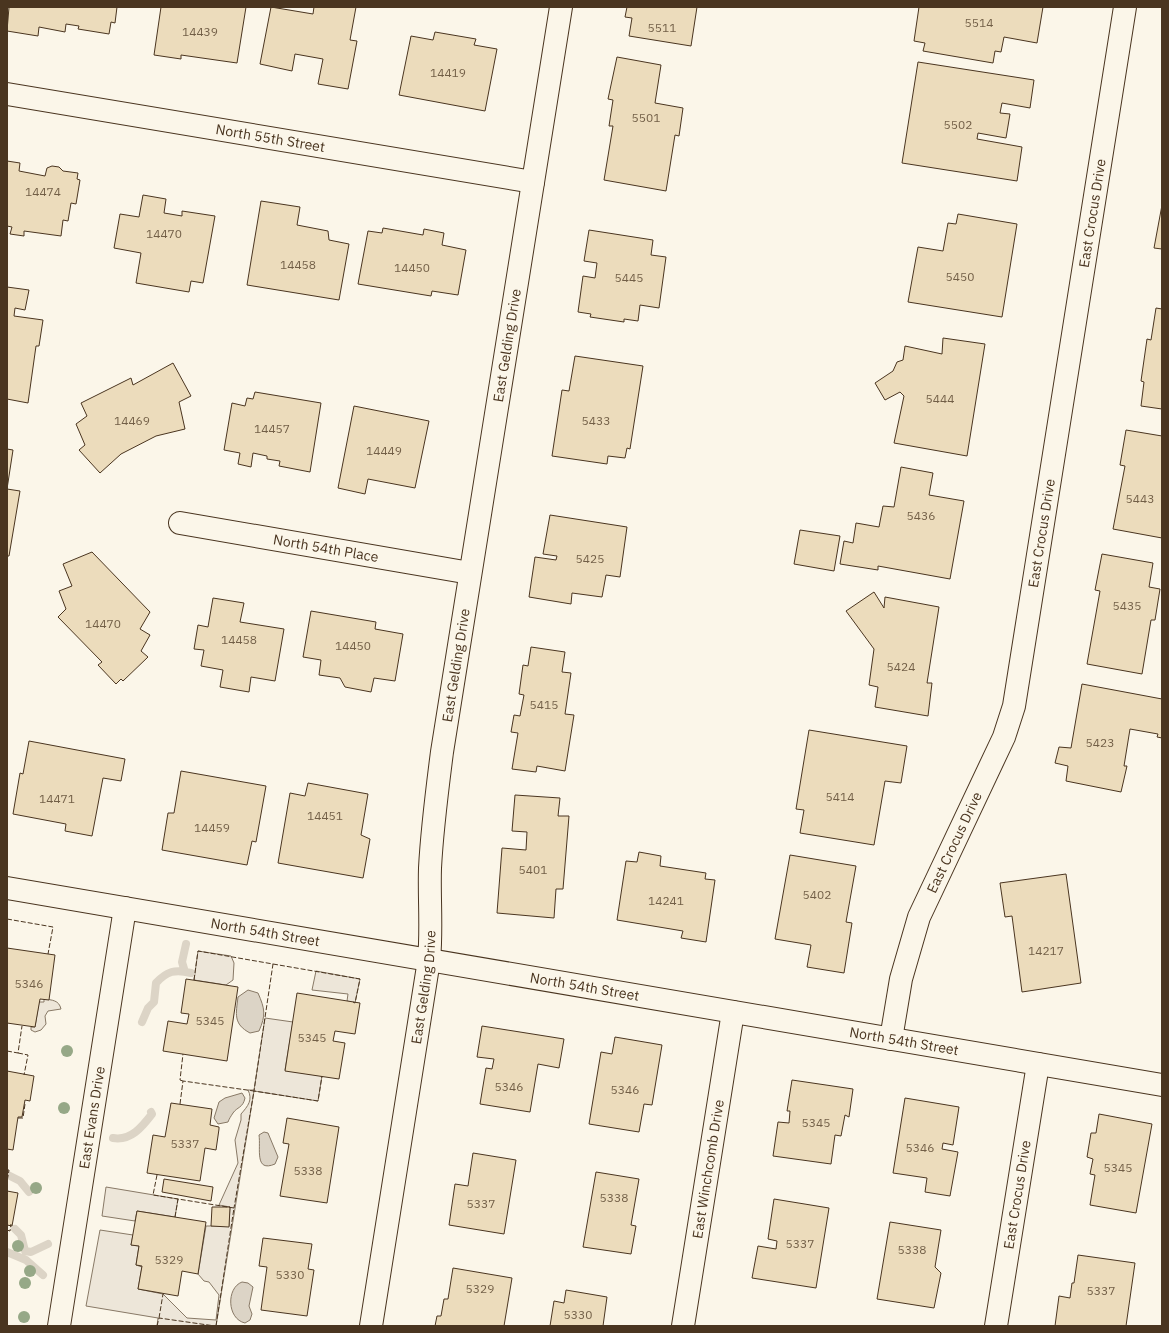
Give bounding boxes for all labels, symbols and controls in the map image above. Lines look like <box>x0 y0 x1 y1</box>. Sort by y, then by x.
house number: 5514 <box>965 15 993 30</box>
house number: 5511 <box>648 20 676 35</box>
house number: 14439 <box>182 24 218 39</box>
house number: 14419 <box>430 65 466 80</box>
house number: 5501 <box>632 110 660 125</box>
house number: 5502 <box>944 117 972 132</box>
street label: North 55th Street <box>214 120 326 156</box>
street label: East Crocus Drive <box>1075 157 1110 269</box>
house number: 14474 <box>25 184 61 199</box>
house number: 14470 <box>146 226 182 241</box>
house number: 14458 <box>280 257 316 272</box>
house number: 14450 <box>394 260 430 275</box>
house number: 5450 <box>946 269 974 284</box>
house number: 5445 <box>615 270 643 285</box>
street label: East Gelding Drive <box>489 287 525 403</box>
house number: 5444 <box>926 391 954 406</box>
house number: 14469 <box>114 413 150 428</box>
house number: 5433 <box>582 413 610 428</box>
house number: 14457 <box>254 421 290 436</box>
house number: 14449 <box>366 443 402 458</box>
street label: East Crocus Drive <box>1024 477 1059 589</box>
house number: 5443 <box>1126 491 1154 506</box>
house number: 5436 <box>907 508 935 523</box>
street label: North 54th Place <box>272 530 380 566</box>
house number: 5425 <box>576 551 604 566</box>
house number: 5435 <box>1113 598 1141 613</box>
street label: East Gelding Drive <box>438 607 474 723</box>
house number: 14470 <box>85 616 121 631</box>
house number: 14458 <box>221 632 257 647</box>
house number: 14450 <box>335 638 371 653</box>
house number: 5424 <box>887 659 915 674</box>
house number: 5415 <box>530 697 558 712</box>
house number: 5423 <box>1086 735 1114 750</box>
street label: East Crocus Drive <box>923 788 986 896</box>
house number: 5414 <box>826 789 854 804</box>
house number: 14471 <box>39 791 75 806</box>
house number: 14451 <box>307 808 343 823</box>
house number: 14459 <box>194 820 230 835</box>
house number: 5401 <box>519 862 547 877</box>
house number: 5402 <box>803 887 831 902</box>
house number: 14241 <box>648 893 684 908</box>
street label: North 54th Street <box>209 914 321 950</box>
street label: East Gelding Drive <box>407 930 439 1045</box>
house number: 14217 <box>1028 943 1064 958</box>
street label: North 54th Street <box>529 968 641 1005</box>
house number: 5346 <box>15 976 43 991</box>
house number: 5345 <box>196 1013 224 1028</box>
street label: North 54th Street <box>848 1023 960 1059</box>
house number: 5345 <box>298 1030 326 1045</box>
street label: East Evans Drive <box>75 1065 109 1170</box>
house number: 5346 <box>495 1079 523 1094</box>
house number: 5346 <box>611 1082 639 1097</box>
street label: East Winchcomb Drive <box>688 1098 728 1240</box>
house number: 5345 <box>802 1115 830 1130</box>
house number: 5337 <box>171 1136 199 1151</box>
street label: East Crocus Drive <box>999 1139 1035 1250</box>
house number: 5346 <box>906 1140 934 1155</box>
house number: 5345 <box>1104 1160 1132 1175</box>
house number: 5338 <box>294 1163 322 1178</box>
house number: 5338 <box>600 1190 628 1205</box>
house number: 5337 <box>467 1196 495 1211</box>
house number: 5337 <box>786 1236 814 1251</box>
house number: 5338 <box>898 1242 926 1257</box>
house number: 5329 <box>155 1252 183 1267</box>
house number: 5330 <box>276 1267 304 1282</box>
house number: 5329 <box>466 1281 494 1296</box>
house number: 5337 <box>1087 1283 1115 1298</box>
house number: 5330 <box>564 1307 592 1322</box>

